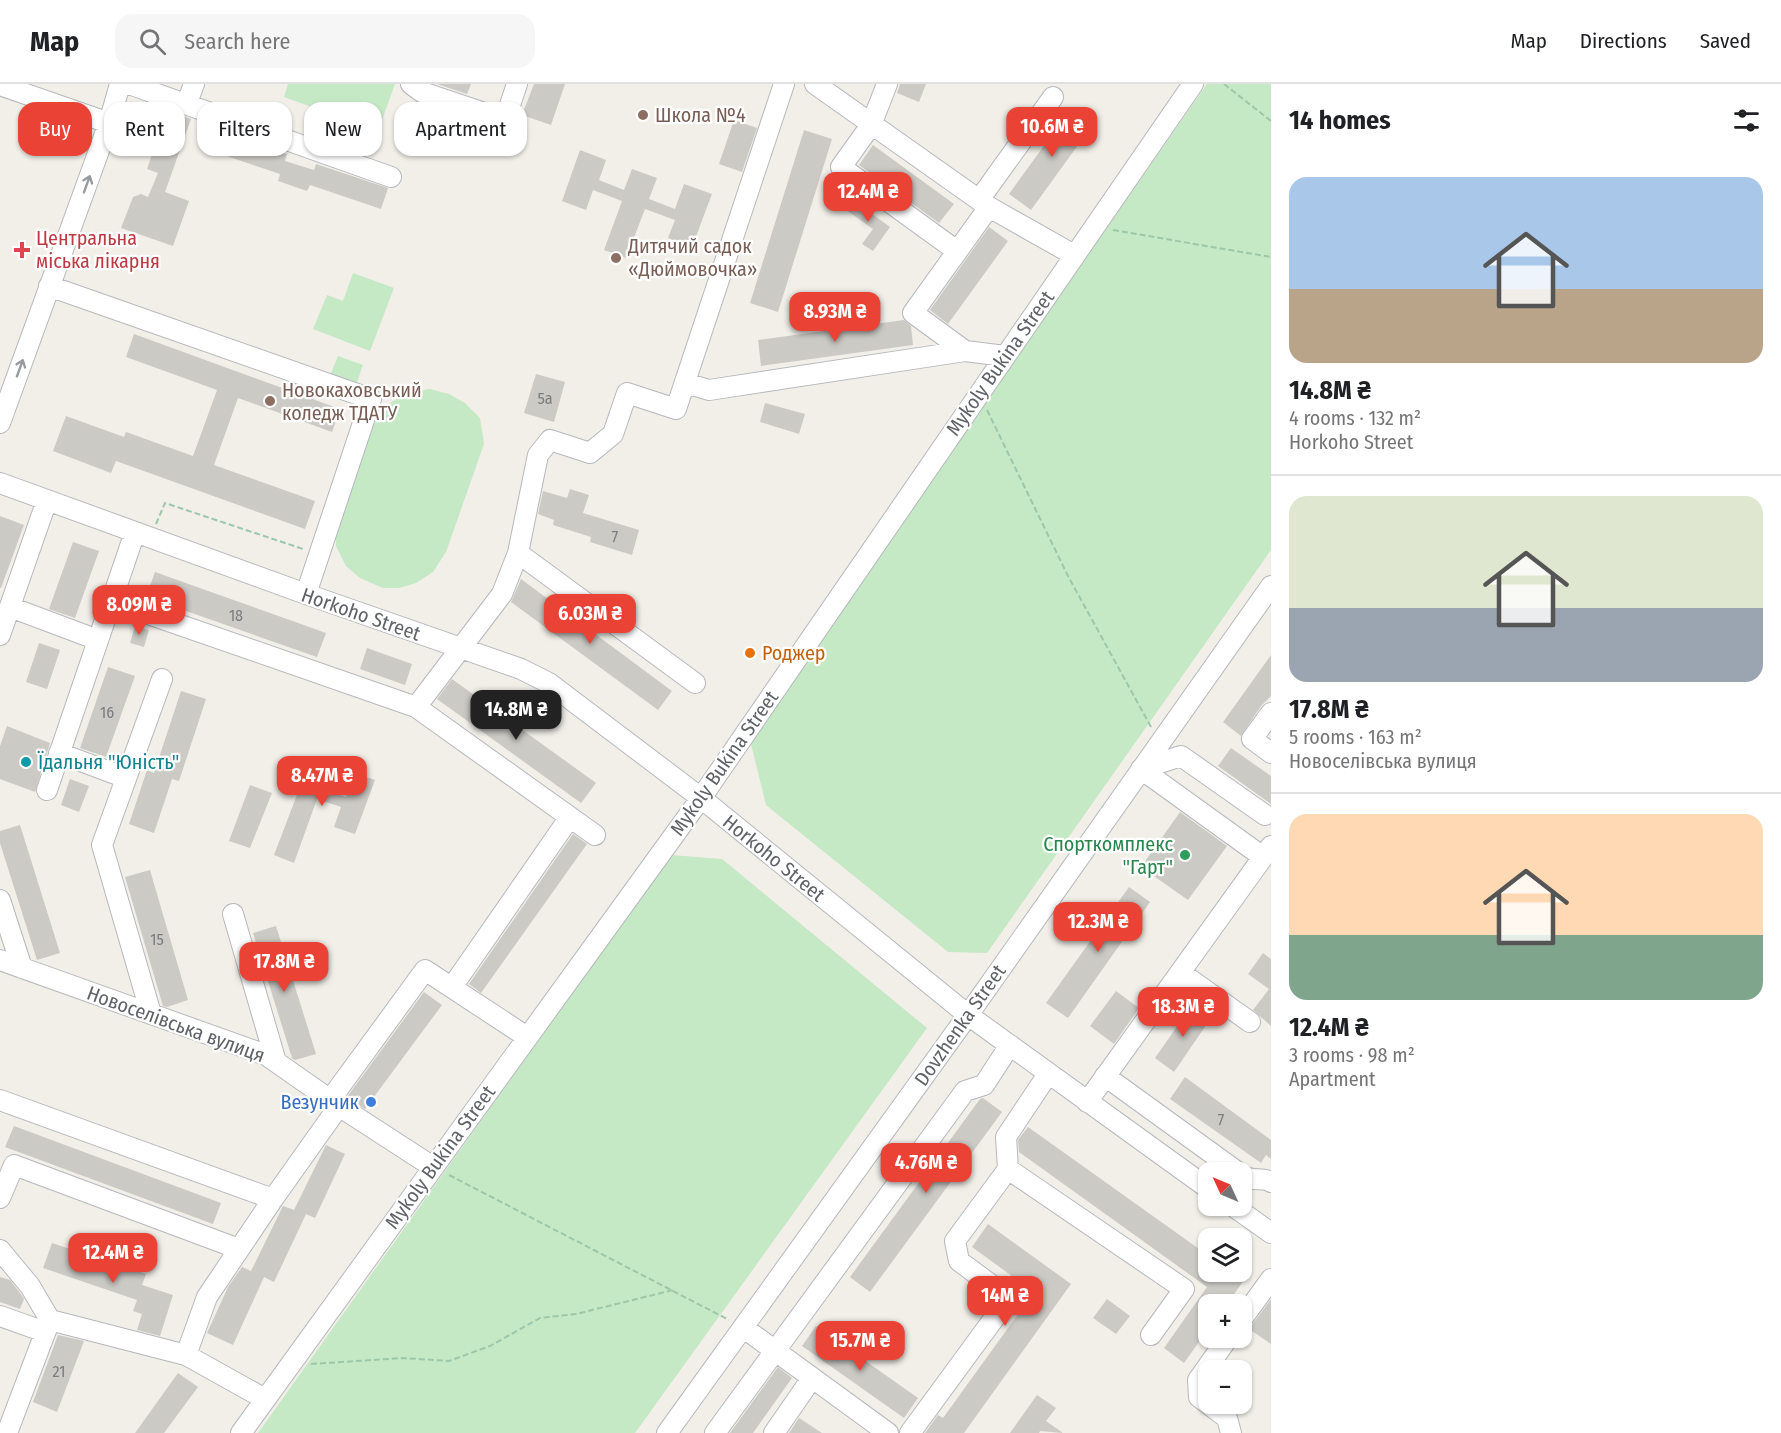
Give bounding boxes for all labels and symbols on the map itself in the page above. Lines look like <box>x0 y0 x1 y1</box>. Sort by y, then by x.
place label: Школа №4 <box>655 103 746 127</box>
pin: 10.6M ₴ <box>997 107 1107 158</box>
marker: Школа №4 <box>636 108 650 122</box>
pin: 12.4M ₴ <box>813 172 923 223</box>
one-way arrow <box>82 175 93 194</box>
place label: Центральна міська лікарня <box>36 226 160 273</box>
place label: Дитячий садок «Дюймовочка» <box>627 234 757 281</box>
marker: Центральна міська лікарня <box>13 241 31 259</box>
marker: Дитячий садок «Дюймовочка» <box>609 251 623 265</box>
street label: Mykoly Bukina Street <box>941 286 1059 440</box>
pin: 8.93M ₴ <box>780 292 890 343</box>
one-way arrow <box>15 359 26 377</box>
place label: Новокаховський коледж ТДАТУ <box>282 378 422 425</box>
house number: 5а <box>537 389 553 408</box>
marker: Новокаховський коледж ТДАТУ <box>263 394 277 408</box>
house number: 7 <box>612 527 619 546</box>
street label: Horkoho Street <box>298 582 424 646</box>
pin: 8.09M ₴ <box>84 585 194 636</box>
pin: 6.03M ₴ <box>535 594 645 645</box>
house number: 18 <box>229 606 243 625</box>
place label: Роджер <box>762 641 825 665</box>
marker: Роджер <box>743 646 757 660</box>
street label: Mykoly Bukina Street <box>665 686 783 840</box>
pin: 14.8M ₴ <box>461 690 571 741</box>
house number: 16 <box>100 703 114 722</box>
place label: Їдальня "Юність" <box>37 750 179 774</box>
marker: Їдальня "Юність" <box>19 755 33 769</box>
pin: 8.47M ₴ <box>267 756 377 807</box>
street label: Horkoho Street <box>718 810 830 907</box>
place label: Спорткомплекс "Гарт" <box>1043 832 1173 879</box>
marker: Спорткомплекс "Гарт" <box>1178 848 1192 862</box>
pin: 12.3M ₴ <box>1043 902 1153 953</box>
house number: 15 <box>150 930 164 949</box>
pin: 17.8M ₴ <box>229 942 339 993</box>
street label: Dovzhenka Street <box>909 959 1011 1090</box>
street label: Новоселівська вулиця <box>84 981 268 1067</box>
pin: 18.3M ₴ <box>1128 987 1238 1038</box>
street label: Mykoly Bukina Street <box>380 1080 500 1233</box>
place label: Везунчик <box>281 1090 360 1114</box>
marker: Везунчик <box>364 1095 378 1109</box>
house number: 7 <box>1218 1110 1225 1129</box>
pin: 4.76M ₴ <box>871 1143 981 1194</box>
north arrow <box>1198 1162 1252 1216</box>
pin: 12.4M ₴ <box>58 1233 168 1284</box>
pin: 14M ₴ <box>963 1276 1047 1327</box>
pin: 15.7M ₴ <box>805 1321 915 1372</box>
house number: 21 <box>53 1362 65 1381</box>

